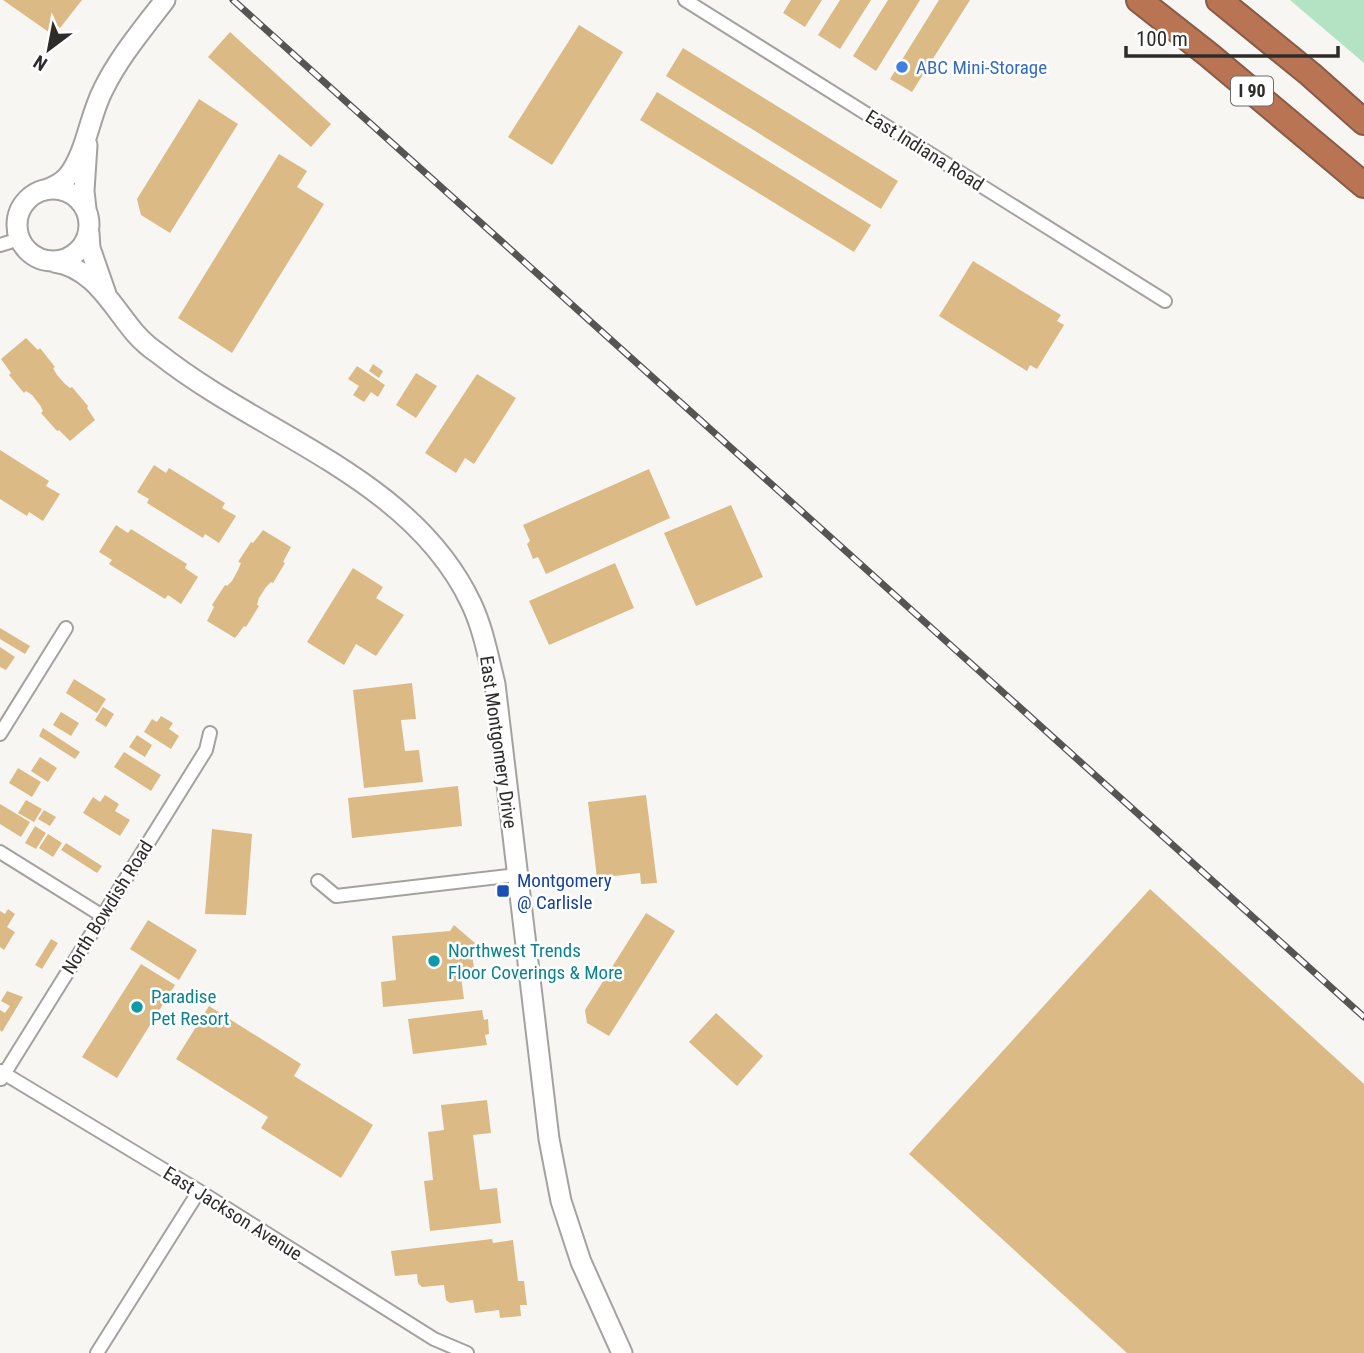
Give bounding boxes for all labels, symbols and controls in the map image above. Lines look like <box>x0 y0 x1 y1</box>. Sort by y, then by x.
north arrow <box>14 14 84 84</box>
scale bar <box>1126 14 1338 58</box>
text: 100 m <box>1136 27 1188 51</box>
text: N <box>29 50 51 76</box>
place label: ABC Mini-Storage <box>916 56 1047 79</box>
marker: ABC Mini-Storage <box>894 59 910 75</box>
road number: I 90 <box>1231 76 1273 106</box>
street label: East Indiana Road <box>861 105 988 196</box>
street label: East Montgomery Drive <box>475 654 522 830</box>
street label: North Bowdish Road <box>57 836 158 978</box>
place label: Montgomery @ Carlisle <box>517 869 612 914</box>
marker: Montgomery @ Carlisle <box>495 883 511 899</box>
place label: Northwest Trends Floor Coverings & More <box>448 939 623 984</box>
marker: Northwest Trends Floor Coverings & More <box>426 953 442 969</box>
place label: Paradise Pet Resort <box>151 985 229 1030</box>
marker: Paradise Pet Resort <box>129 999 145 1015</box>
street label: East Jackson Avenue <box>159 1161 306 1265</box>

